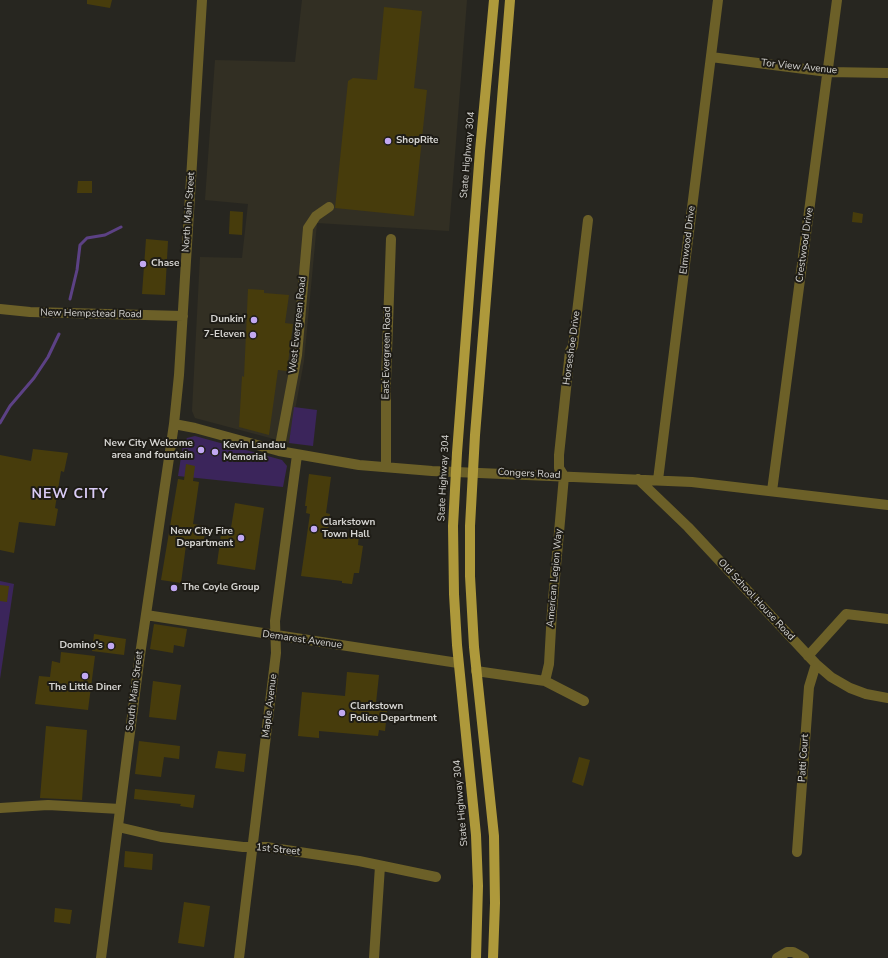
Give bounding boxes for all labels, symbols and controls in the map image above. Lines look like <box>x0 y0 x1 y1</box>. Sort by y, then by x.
street label: Tor View Avenue <box>760 57 838 77</box>
street label: State Highway 304 <box>458 111 478 199</box>
place label: ShopRite <box>396 135 439 147</box>
marker: ShopRite <box>383 136 393 146</box>
street label: North Main Street <box>180 172 198 252</box>
street label: Elmwood Drive <box>678 205 698 275</box>
street label: Crestwood Drive <box>794 207 816 283</box>
place label: Chase <box>151 258 179 270</box>
marker: Chase <box>138 259 148 269</box>
street label: West Evergreen Road <box>287 276 309 374</box>
street label: East Evergreen Road <box>380 306 394 400</box>
street label: New Hempstead Road <box>40 307 142 321</box>
street label: Horseshoe Drive <box>561 310 583 386</box>
place label: Dunkin' <box>211 314 246 326</box>
marker: Dunkin' <box>249 315 259 325</box>
place label: 7-Eleven <box>204 329 245 341</box>
marker: 7-Eleven <box>248 330 258 340</box>
street label: State Highway 304 <box>436 434 452 522</box>
place label: New City Welcome area and fountain <box>104 438 193 462</box>
place label: Kevin Landau Memorial <box>223 440 285 464</box>
marker: New City Welcome area and fountain <box>196 445 206 455</box>
marker: Kevin Landau Memorial <box>210 447 220 457</box>
street label: Congers Road <box>497 466 561 482</box>
district label: NEW CITY <box>31 487 109 503</box>
place label: Clarkstown Town Hall <box>322 517 375 540</box>
marker: Clarkstown Town Hall <box>309 524 319 534</box>
place label: New City Fire Department <box>170 526 233 550</box>
street label: American Legion Way <box>545 528 565 628</box>
marker: New City Fire Department <box>236 533 246 543</box>
street label: Old School House Road <box>715 557 797 643</box>
place label: The Coyle Group <box>182 582 260 594</box>
marker: The Coyle Group <box>169 583 179 593</box>
street label: Demarest Avenue <box>261 628 343 652</box>
place label: Domino's <box>59 640 103 652</box>
marker: Domino's <box>106 641 116 651</box>
street label: South Main Street <box>124 650 146 732</box>
marker: The Little Diner <box>80 671 90 681</box>
street label: Maple Avenue <box>260 673 280 739</box>
place label: The Little Diner <box>49 682 121 694</box>
place label: Clarkstown Police Department <box>350 701 437 724</box>
marker: Clarkstown Police Department <box>337 708 347 718</box>
street label: Patti Court <box>796 734 812 782</box>
street label: State Highway 304 <box>451 759 471 847</box>
street label: 1st Street <box>255 842 301 858</box>

